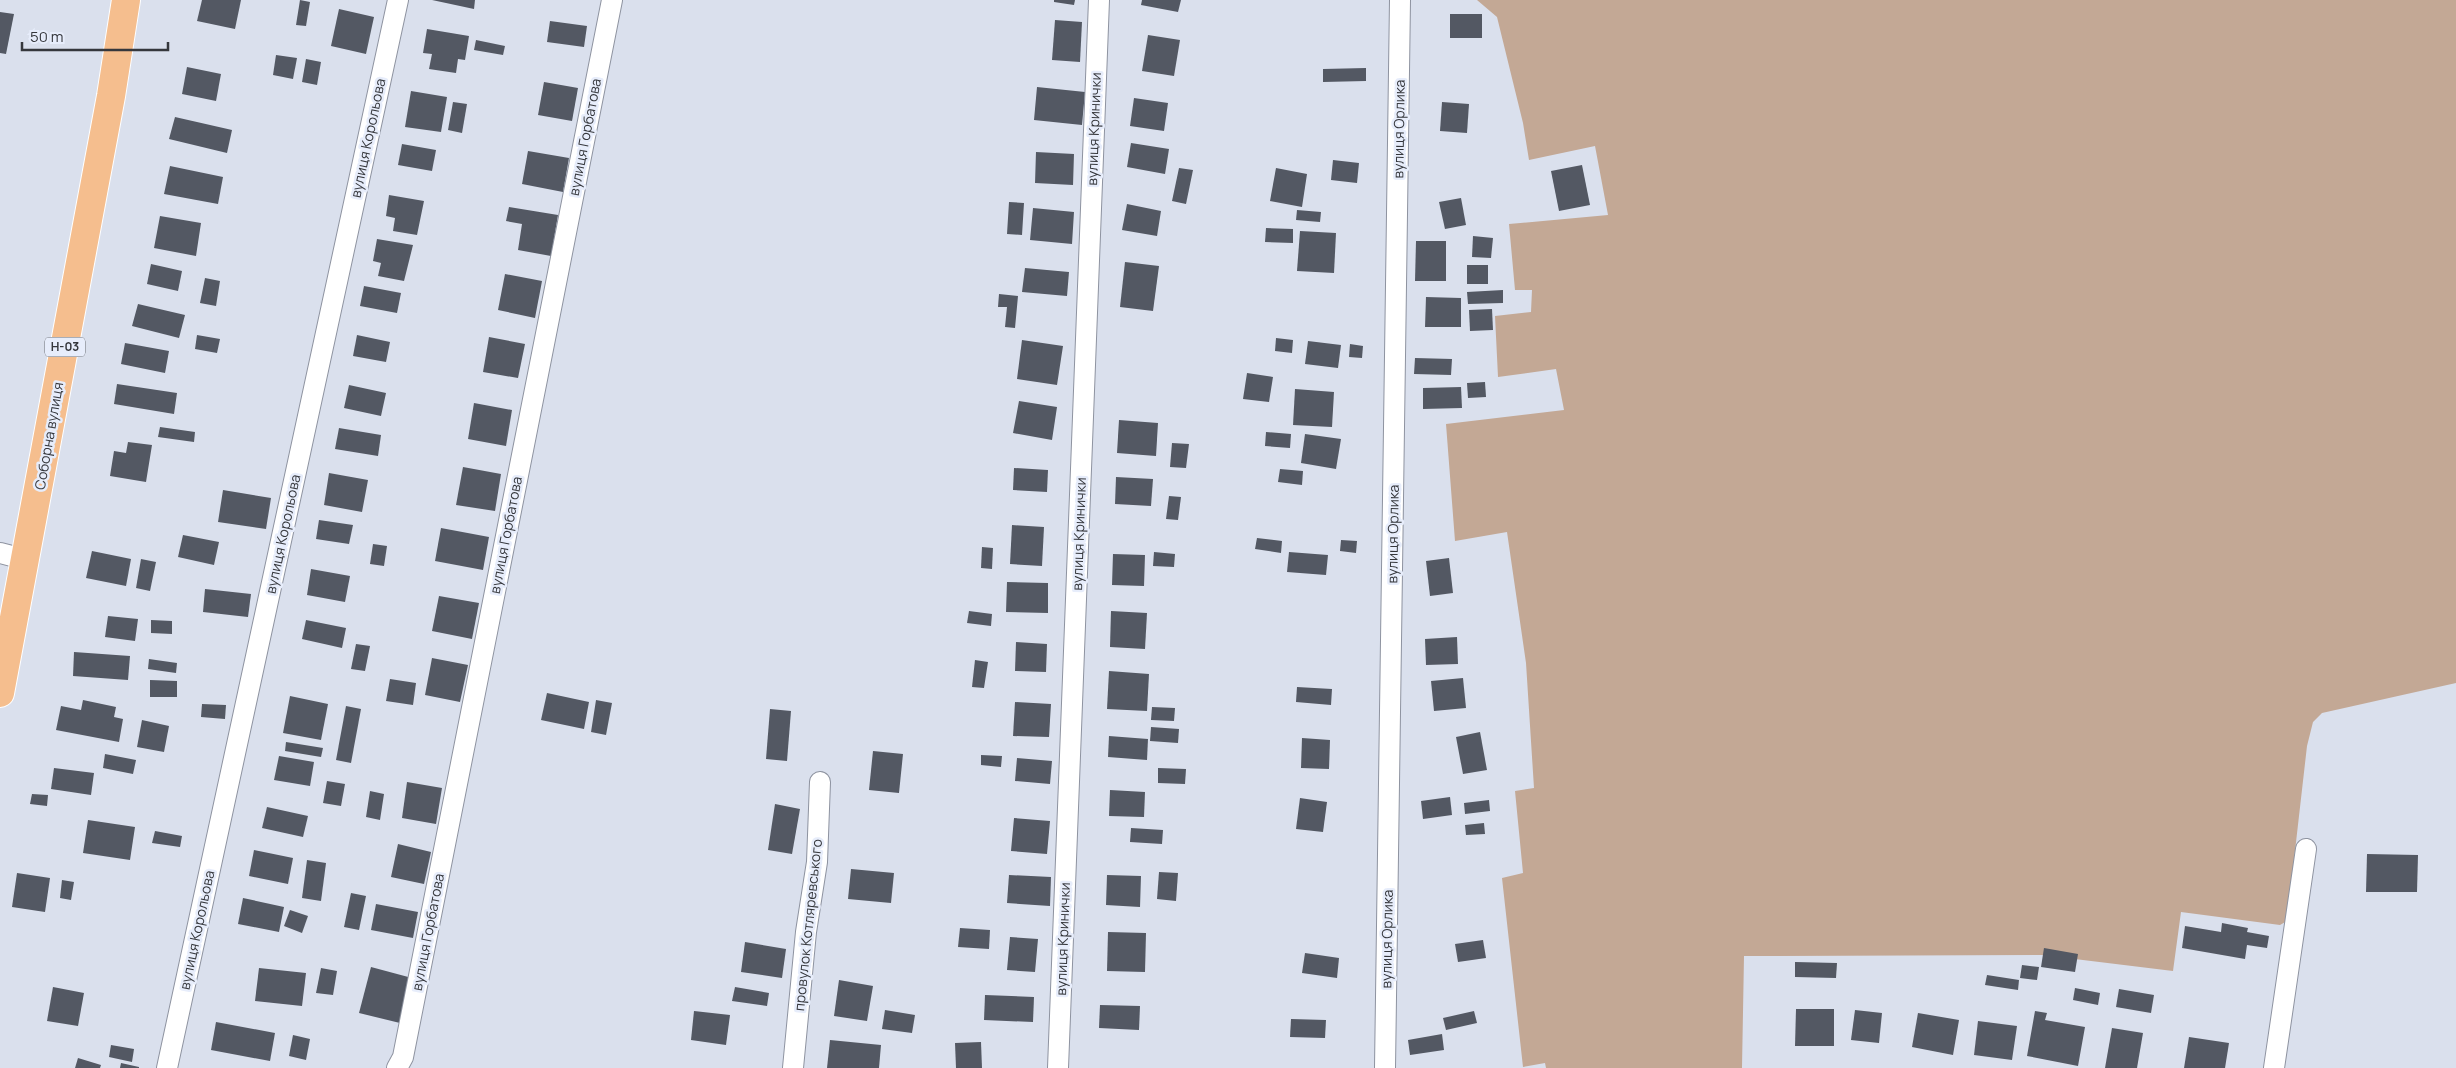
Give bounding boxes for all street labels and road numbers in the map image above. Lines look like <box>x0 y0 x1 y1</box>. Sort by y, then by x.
street label: вулиця Кринички <box>1082 72 1105 186</box>
street label: вулиця Корольова <box>346 76 389 199</box>
street label: вулиця Горбатова <box>564 77 605 197</box>
street label: вулиця Орлика <box>1388 79 1409 179</box>
road number: Н-03 <box>45 338 85 357</box>
street label: Соборна вулиця <box>30 381 67 491</box>
street label: вулиця Корольова <box>261 472 304 595</box>
street label: вулиця Горбатова <box>485 475 526 595</box>
street label: вулиця Кринички <box>1067 477 1090 591</box>
street label: вулиця Орлика <box>1382 484 1403 584</box>
street label: провулок Котляревського <box>789 838 826 1012</box>
street label: вулиця Корольова <box>175 868 218 991</box>
street label: вулиця Горбатова <box>407 872 448 992</box>
street label: вулиця Кринички <box>1051 882 1074 996</box>
street label: вулиця Орлика <box>1376 889 1397 989</box>

